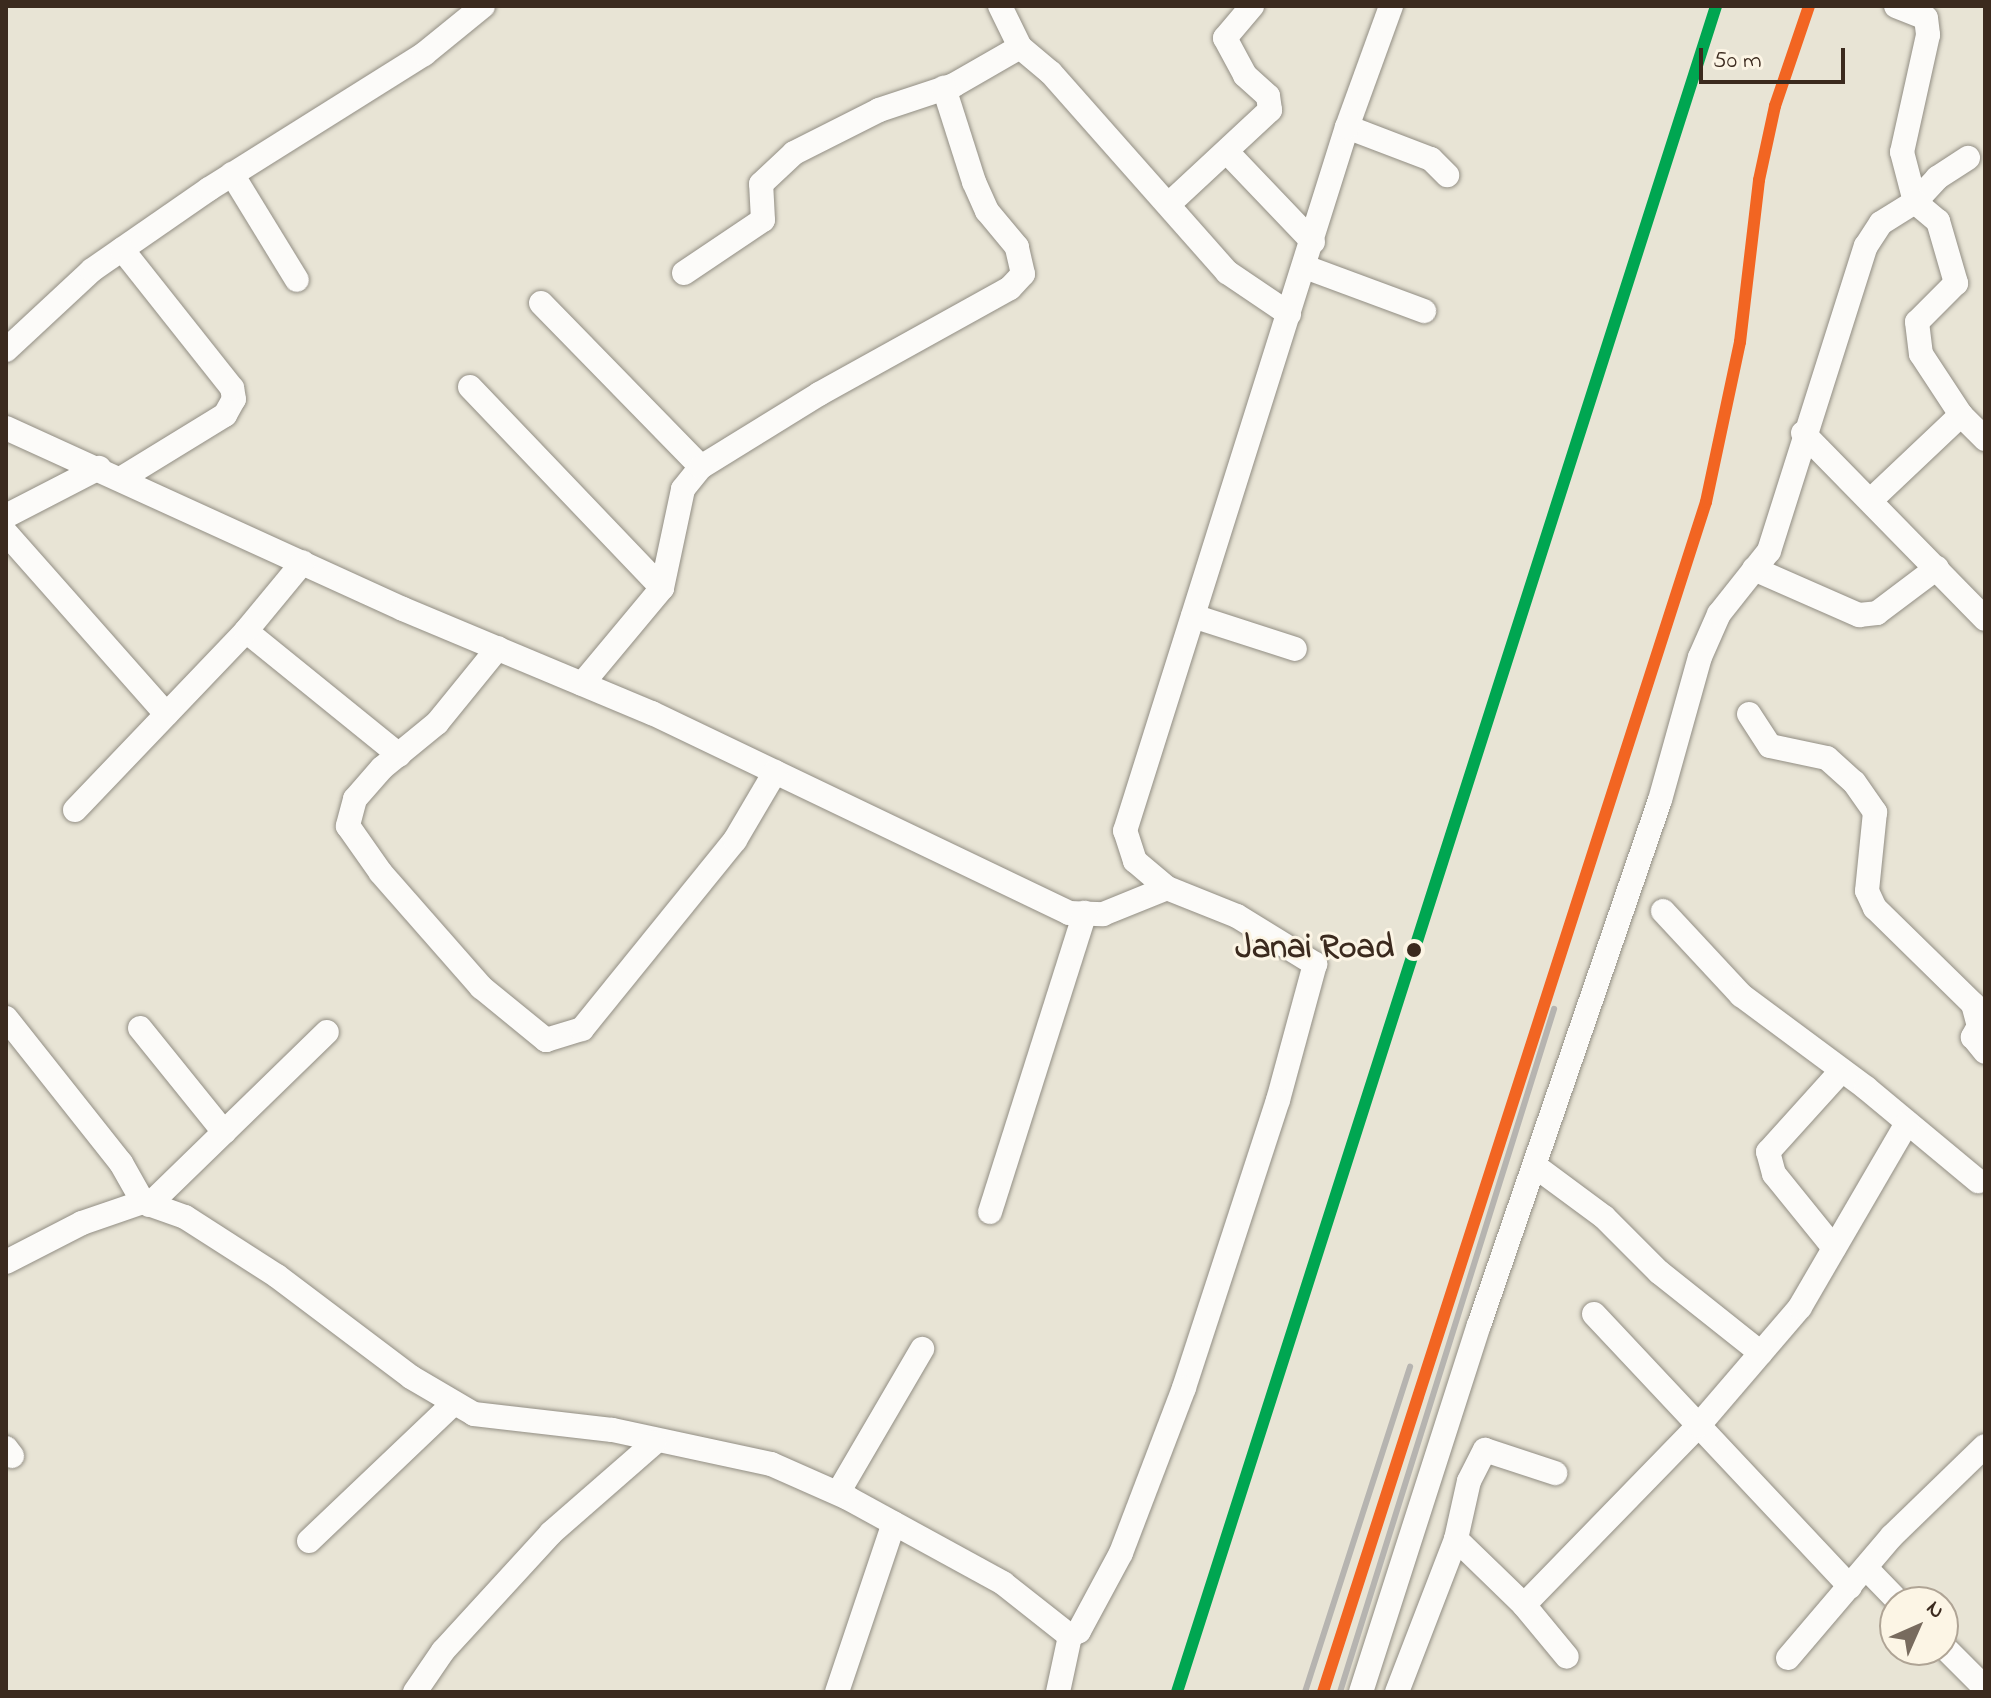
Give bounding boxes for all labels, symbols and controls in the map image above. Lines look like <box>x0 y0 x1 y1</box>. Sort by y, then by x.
scale bar <box>1703 32 1849 82</box>
text: 50 m <box>1713 44 1762 79</box>
place label: Janai Road <box>1235 930 1394 970</box>
marker: Janai Road <box>1401 937 1427 963</box>
north arrow <box>1879 1586 1959 1666</box>
text: N <box>1918 1594 1951 1627</box>

